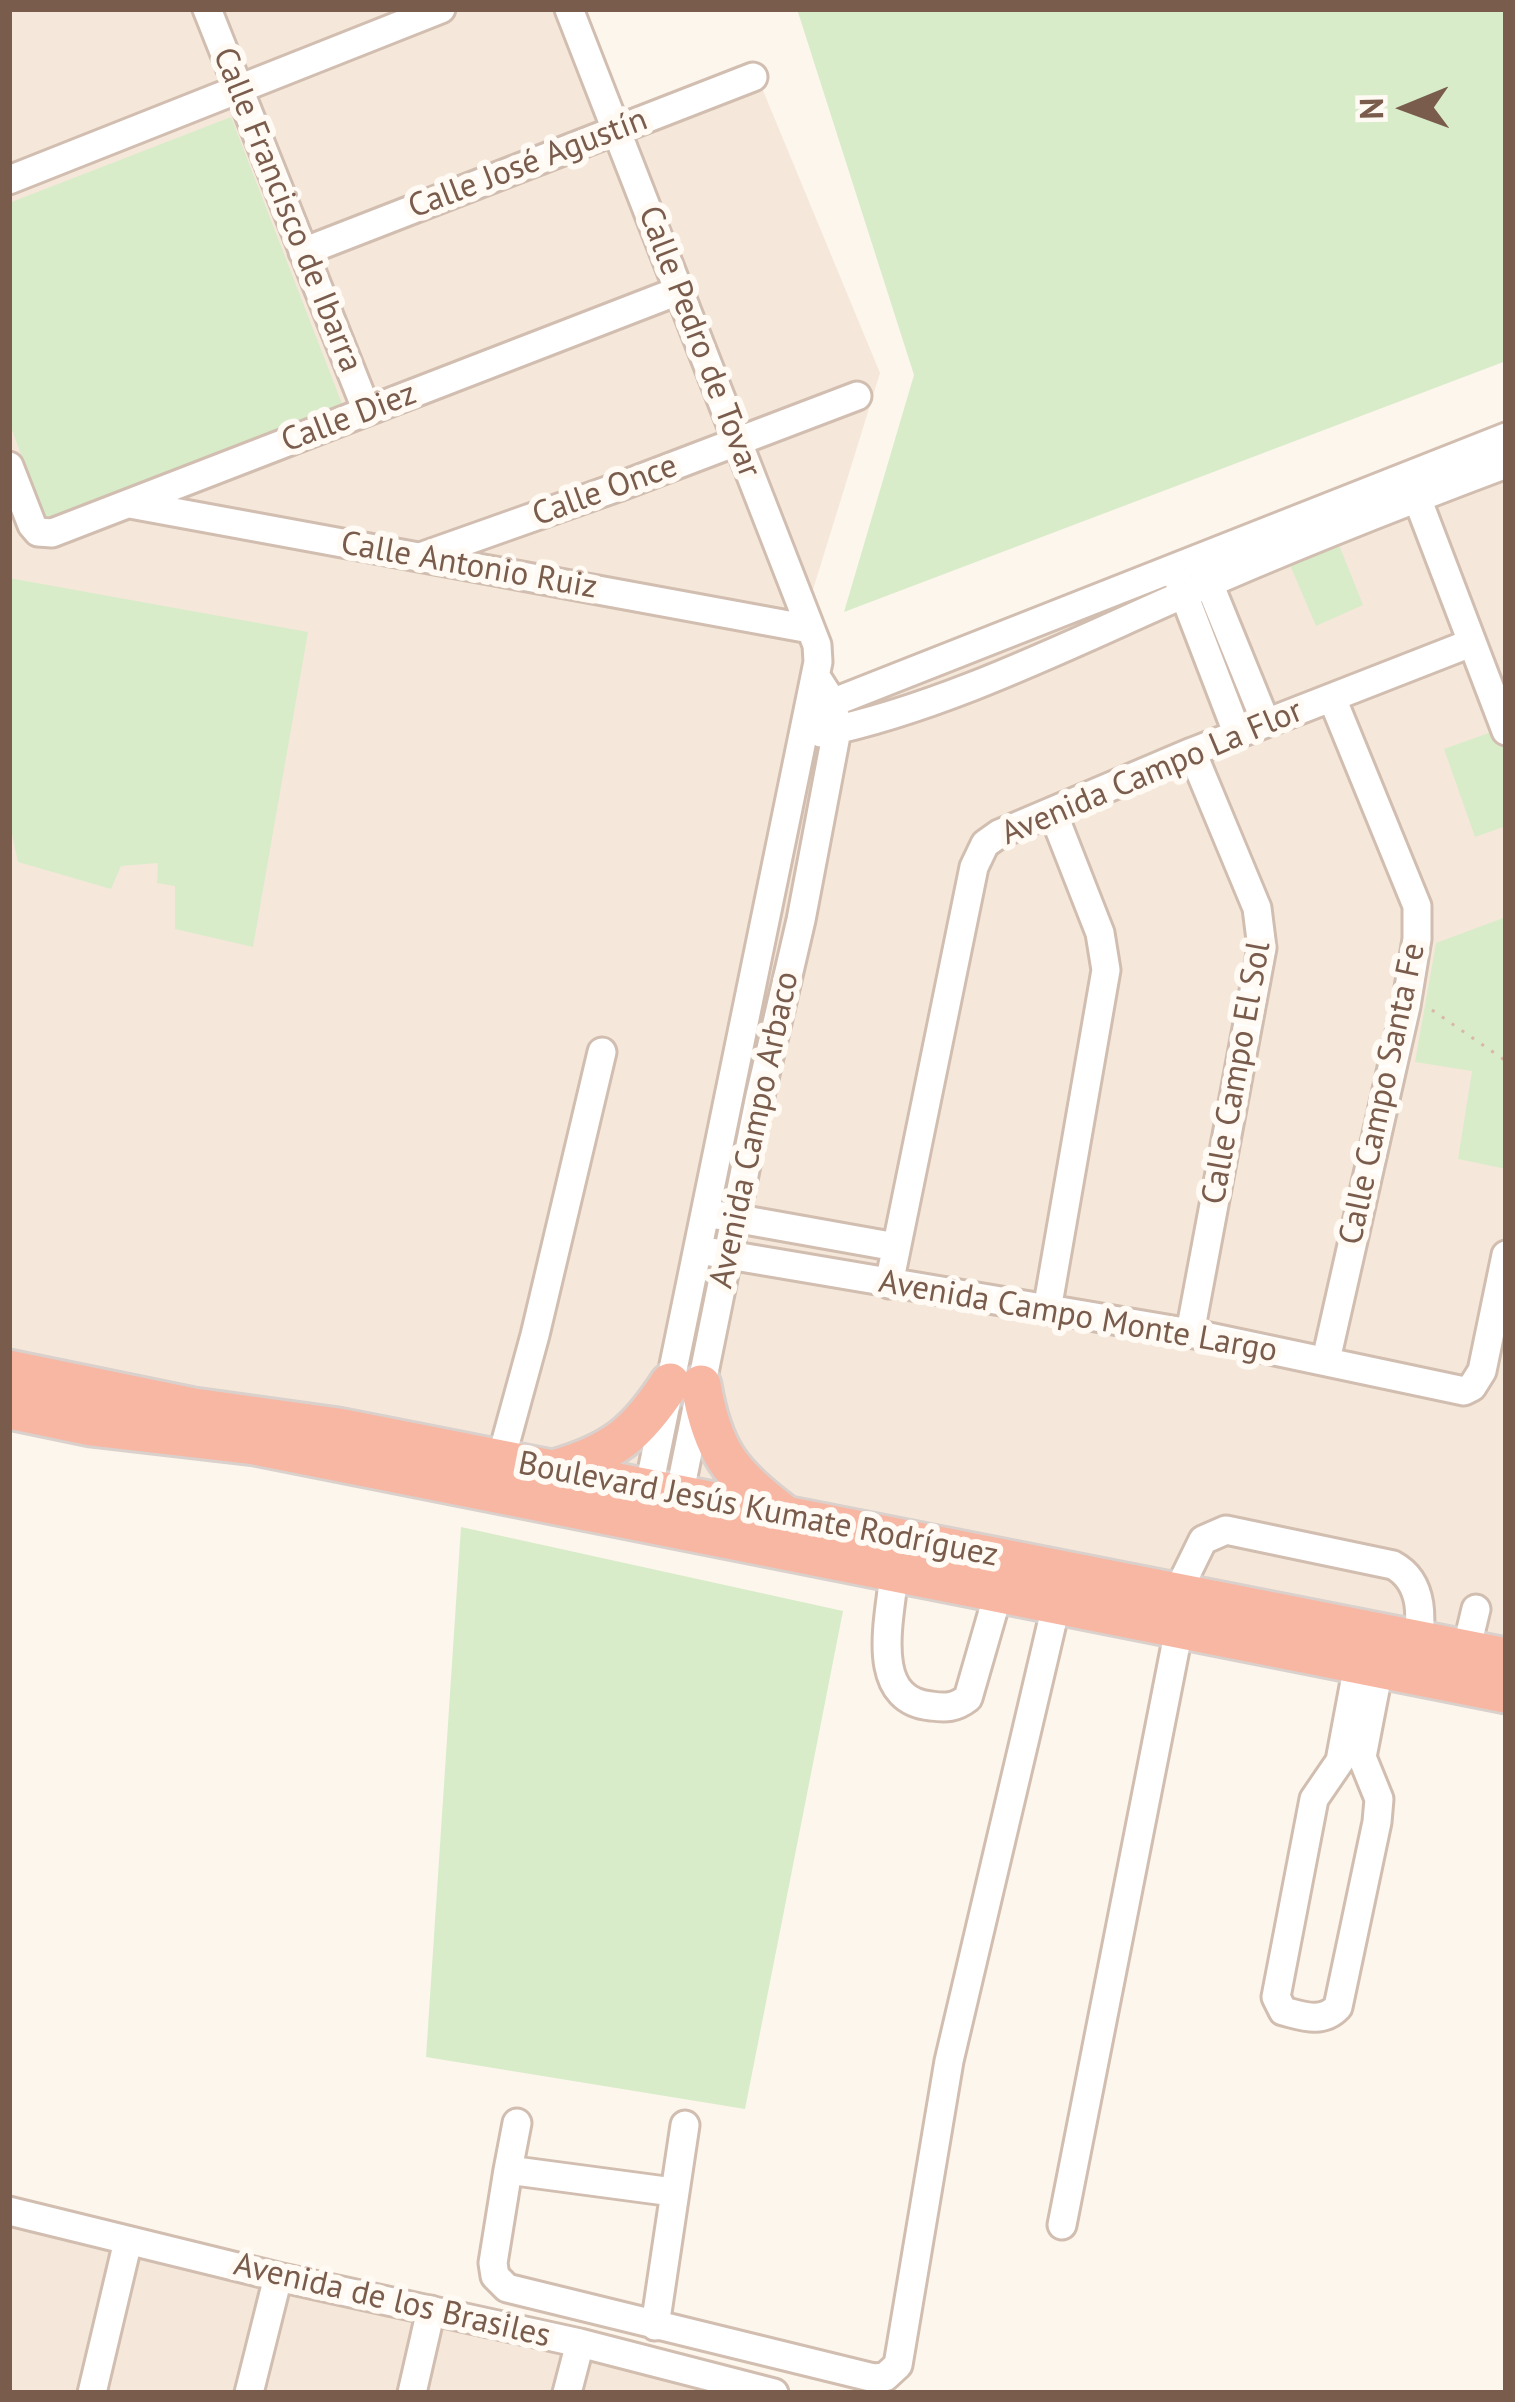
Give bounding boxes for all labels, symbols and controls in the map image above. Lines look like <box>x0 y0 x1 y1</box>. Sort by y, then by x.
street label: Calle Francisco de Ibarra <box>204 42 370 378</box>
north arrow <box>1347 48 1467 168</box>
text: N <box>1349 97 1392 120</box>
street label: Calle José Agustín <box>403 100 653 228</box>
street label: Calle Pedro de Tovar <box>629 201 769 483</box>
street label: Calle Diez <box>276 374 422 462</box>
street label: Calle Once <box>527 447 683 535</box>
street label: Calle Antonio Ruiz <box>338 524 600 608</box>
street label: Avenida Campo La Flor <box>995 692 1309 854</box>
street label: Calle Campo El Sol <box>1194 938 1280 1208</box>
street label: Calle Campo Santa Fe <box>1332 940 1434 1248</box>
street label: Avenida Campo Arbaco <box>702 968 808 1292</box>
street label: Avenida Campo Monte Largo <box>876 1262 1280 1372</box>
street label: Boulevard Jesús Kumate Rodríguez <box>515 1444 1001 1576</box>
street label: Avenida de los Brasiles <box>230 2245 554 2357</box>

